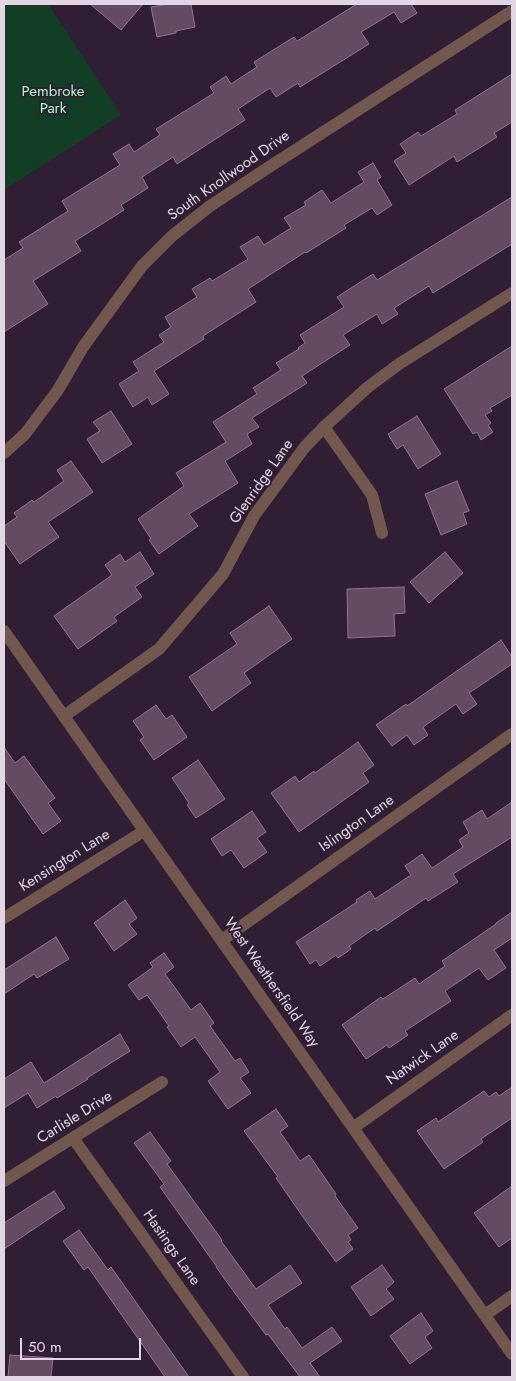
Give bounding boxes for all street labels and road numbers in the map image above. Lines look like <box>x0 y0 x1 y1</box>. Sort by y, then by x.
street label: South Knollwood Drive <box>165 127 293 225</box>
street label: Glenridge Lane <box>226 436 298 528</box>
street label: Islington Lane <box>316 792 398 856</box>
street label: Kensington Lane <box>16 826 114 896</box>
street label: West Weathersfield Way <box>219 915 323 1051</box>
street label: Natwick Lane <box>383 1026 463 1090</box>
street label: Carlisle Drive <box>34 1088 116 1148</box>
street label: Hastings Lane <box>138 1207 204 1289</box>

